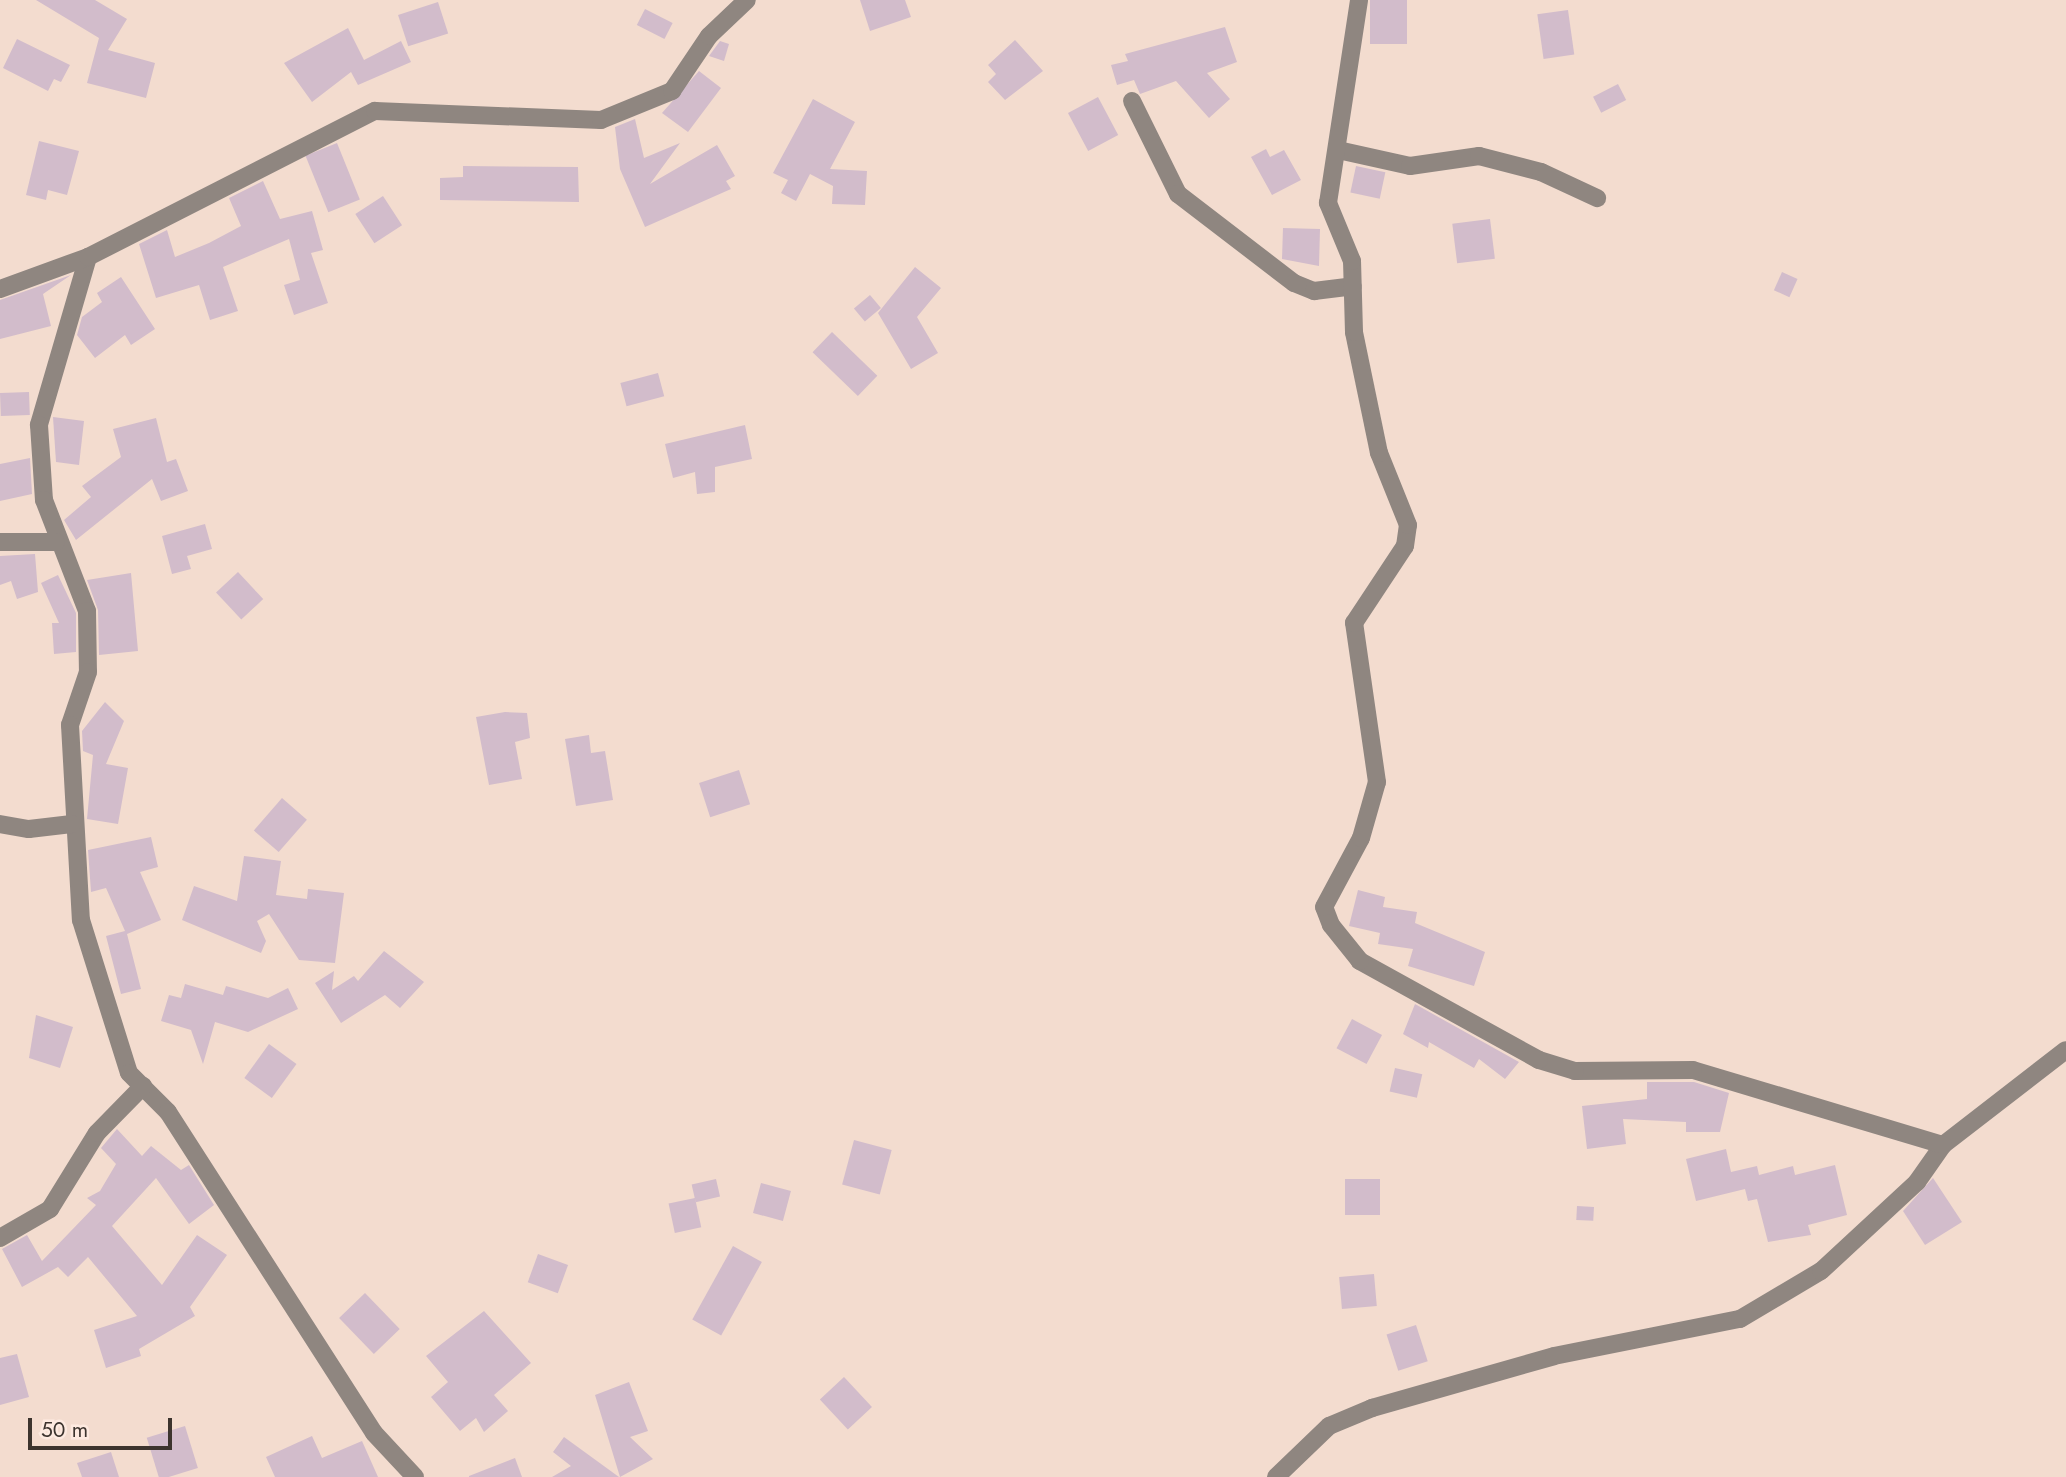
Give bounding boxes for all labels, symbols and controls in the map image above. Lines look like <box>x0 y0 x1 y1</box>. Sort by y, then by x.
scale bar <box>32 1404 175 1448</box>
text: 50 m <box>41 1415 88 1445</box>

